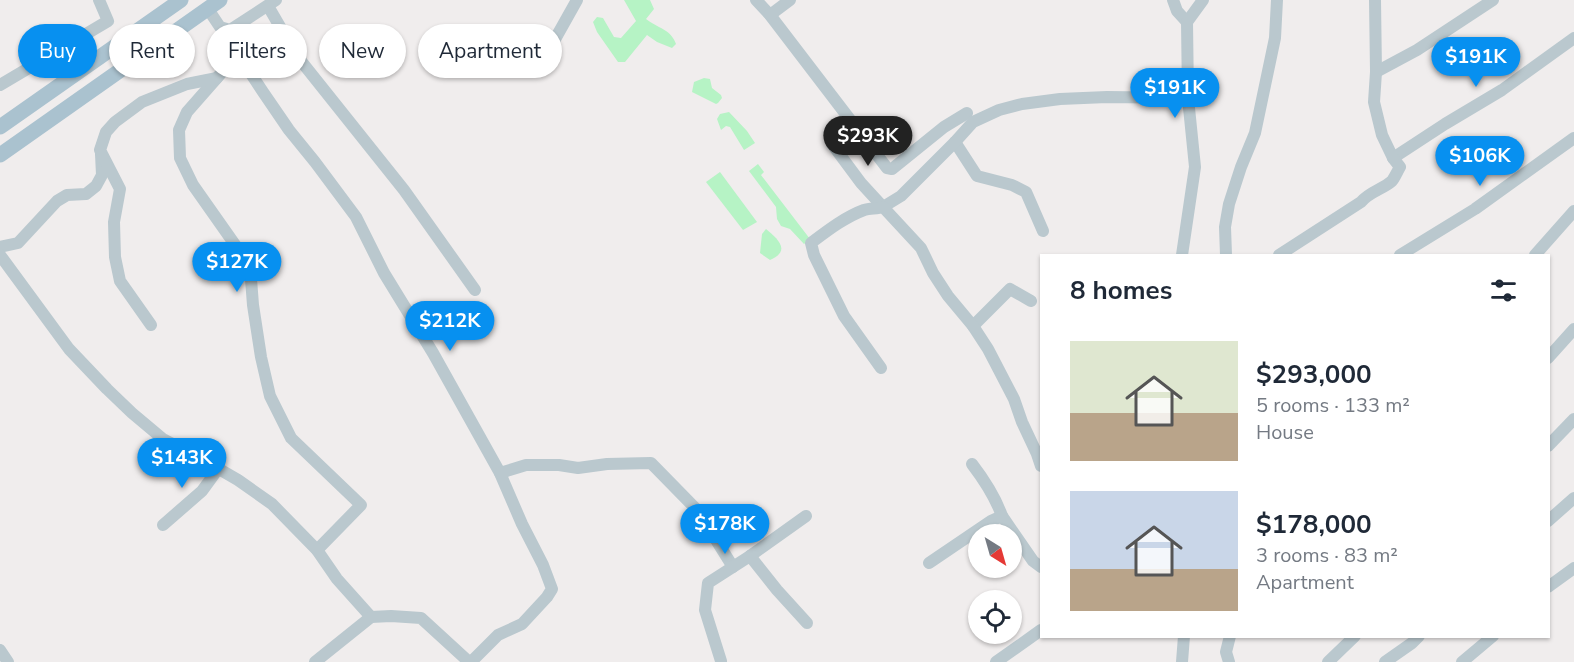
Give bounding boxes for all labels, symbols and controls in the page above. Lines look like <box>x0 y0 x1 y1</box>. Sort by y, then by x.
chip: Buy <box>18 24 97 78</box>
chip: Rent <box>109 24 195 78</box>
chip: Filters <box>207 24 307 78</box>
chip: New <box>319 24 406 78</box>
chip: Apartment <box>418 24 562 78</box>
pin: $191K <box>1434 37 1518 88</box>
text: $191K <box>1445 43 1507 70</box>
pin: $191K <box>1133 68 1217 119</box>
text: $191K <box>1144 74 1206 101</box>
pin: $293K <box>826 116 910 167</box>
text: $293K <box>837 122 899 149</box>
pin: $106K <box>1438 136 1522 187</box>
text: $106K <box>1449 142 1511 169</box>
pin: $127K <box>195 242 279 293</box>
text: $127K <box>206 248 268 275</box>
text: 8 homes <box>1070 273 1172 308</box>
icon: filters <box>1487 274 1520 307</box>
pin: $212K <box>408 301 492 352</box>
text: $212K <box>419 307 481 334</box>
text: $293,000 <box>1256 357 1372 392</box>
icon: home <box>1118 365 1190 437</box>
text: 5 rooms · 133 m² <box>1256 392 1410 419</box>
text: House <box>1256 419 1314 446</box>
pin: $143K <box>140 438 224 489</box>
text: $143K <box>151 444 213 471</box>
pin: $178K <box>683 504 767 555</box>
text: $178,000 <box>1256 507 1372 542</box>
text: $178K <box>694 510 756 537</box>
icon: home <box>1118 515 1190 587</box>
north arrow <box>968 524 1022 578</box>
map controls <box>968 524 1022 644</box>
text: 3 rooms · 83 m² <box>1256 542 1398 569</box>
text: Apartment <box>1256 569 1354 596</box>
button: locate <box>968 590 1022 644</box>

